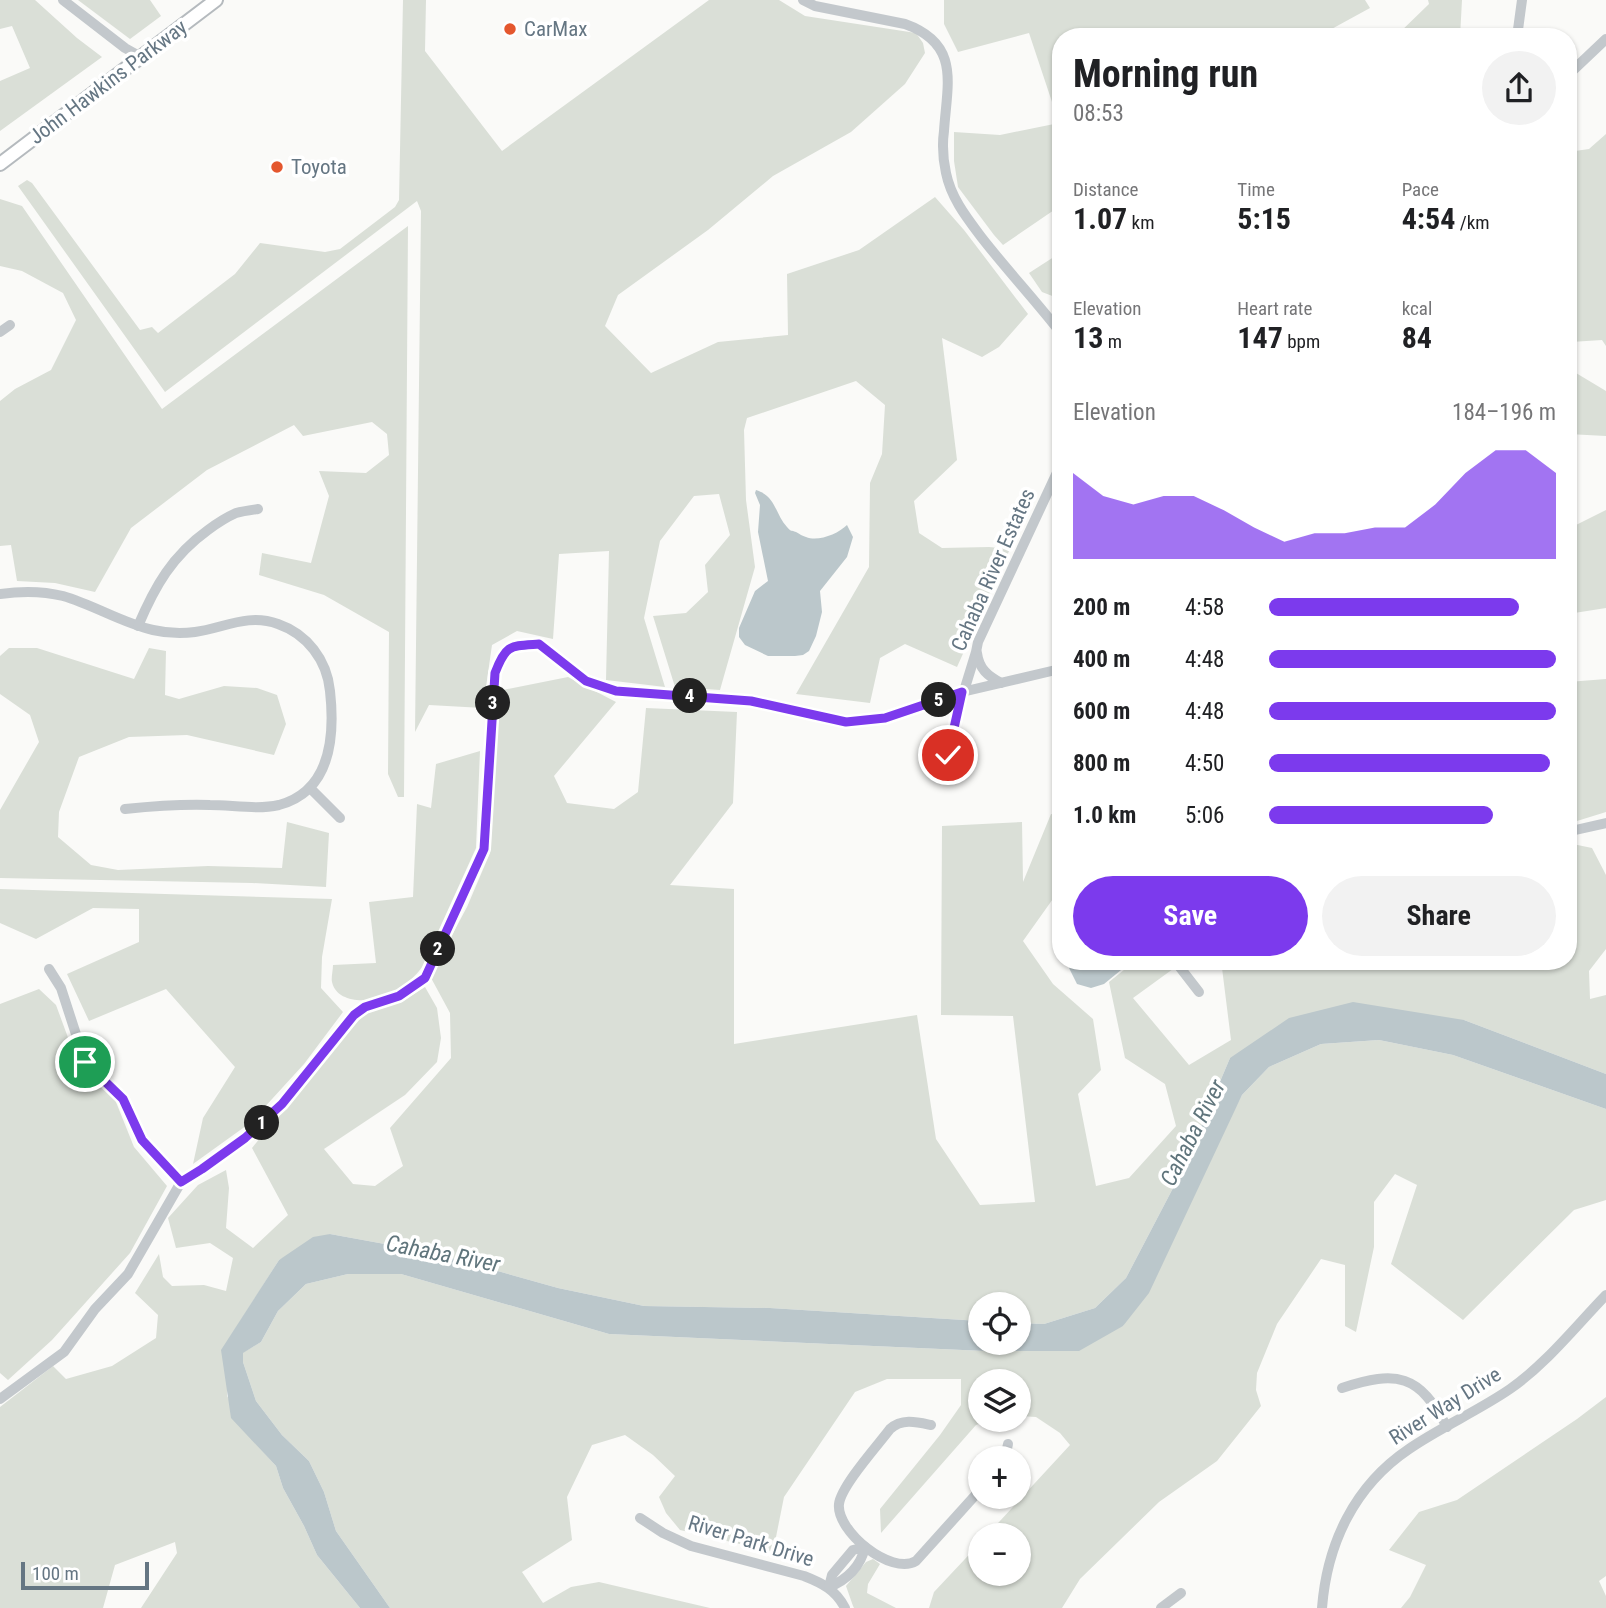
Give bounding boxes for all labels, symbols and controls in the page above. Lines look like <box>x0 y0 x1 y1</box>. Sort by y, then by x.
street label: John Hawkins Parkway <box>24 15 192 149</box>
place label: CarMax <box>524 17 588 41</box>
marker: CarMax <box>502 21 518 37</box>
button: share <box>1482 51 1556 125</box>
text: Morning run <box>1073 52 1258 96</box>
text: 08:53 <box>1073 100 1124 127</box>
place label: Toyota <box>291 155 347 179</box>
marker: Toyota <box>269 159 285 175</box>
text: Distance <box>1073 178 1138 201</box>
text: Time <box>1237 178 1275 201</box>
text: Pace <box>1402 178 1439 201</box>
text: 1.07 <box>1073 201 1127 236</box>
text: 5:15 <box>1237 201 1291 236</box>
text: 4:54 <box>1402 201 1455 236</box>
text: km <box>1127 211 1154 234</box>
text: /km <box>1455 211 1490 234</box>
text: Elevation <box>1073 297 1141 320</box>
text: Heart rate <box>1237 297 1312 320</box>
text: kcal <box>1402 297 1432 320</box>
text: 13 <box>1073 320 1103 355</box>
text: 147 <box>1237 320 1283 355</box>
text: 84 <box>1402 320 1432 355</box>
text: m <box>1103 330 1122 353</box>
text: bpm <box>1283 330 1320 353</box>
text: Elevation <box>1073 399 1156 426</box>
text: 184–196 m <box>1452 399 1556 426</box>
street label: Cahaba River Estates <box>946 485 1040 655</box>
text: 200 m <box>1073 594 1130 621</box>
text: 4:58 <box>1185 594 1224 621</box>
text: 400 m <box>1073 646 1130 673</box>
text: 4:48 <box>1185 646 1224 673</box>
pin: 4 <box>672 678 708 714</box>
pin: 5 <box>922 682 956 718</box>
text: 4 <box>685 684 694 707</box>
pin: 3 <box>476 686 510 720</box>
text: 5 <box>934 688 943 711</box>
text: 3 <box>488 691 497 714</box>
text: 600 m <box>1073 698 1130 725</box>
text: 4:48 <box>1185 698 1224 725</box>
pin <box>918 725 978 785</box>
icon: check <box>929 736 967 774</box>
text: 800 m <box>1073 750 1130 777</box>
text: 4:50 <box>1185 750 1224 777</box>
text: 1.0 km <box>1073 802 1136 829</box>
text: 5:06 <box>1185 802 1224 829</box>
button: Save <box>1073 876 1308 956</box>
button: Share <box>1322 876 1556 956</box>
pin: 2 <box>420 932 456 967</box>
text: 2 <box>433 937 442 960</box>
pin <box>55 1032 115 1092</box>
icon: arrive <box>66 1043 104 1081</box>
water label: Cahaba River <box>1155 1074 1232 1191</box>
pin: 1 <box>244 1106 280 1140</box>
text: 1 <box>257 1111 266 1134</box>
water label: Cahaba River <box>384 1230 503 1278</box>
map controls <box>968 1292 1031 1586</box>
button: locate <box>968 1292 1031 1355</box>
street label: River Way Drive <box>1385 1362 1505 1450</box>
button: layers <box>968 1369 1031 1432</box>
button: + <box>968 1446 1031 1509</box>
street label: River Park Drive <box>685 1511 817 1572</box>
button: − <box>968 1523 1031 1586</box>
scale bar <box>21 1559 149 1591</box>
text: 100 m <box>32 1562 79 1585</box>

